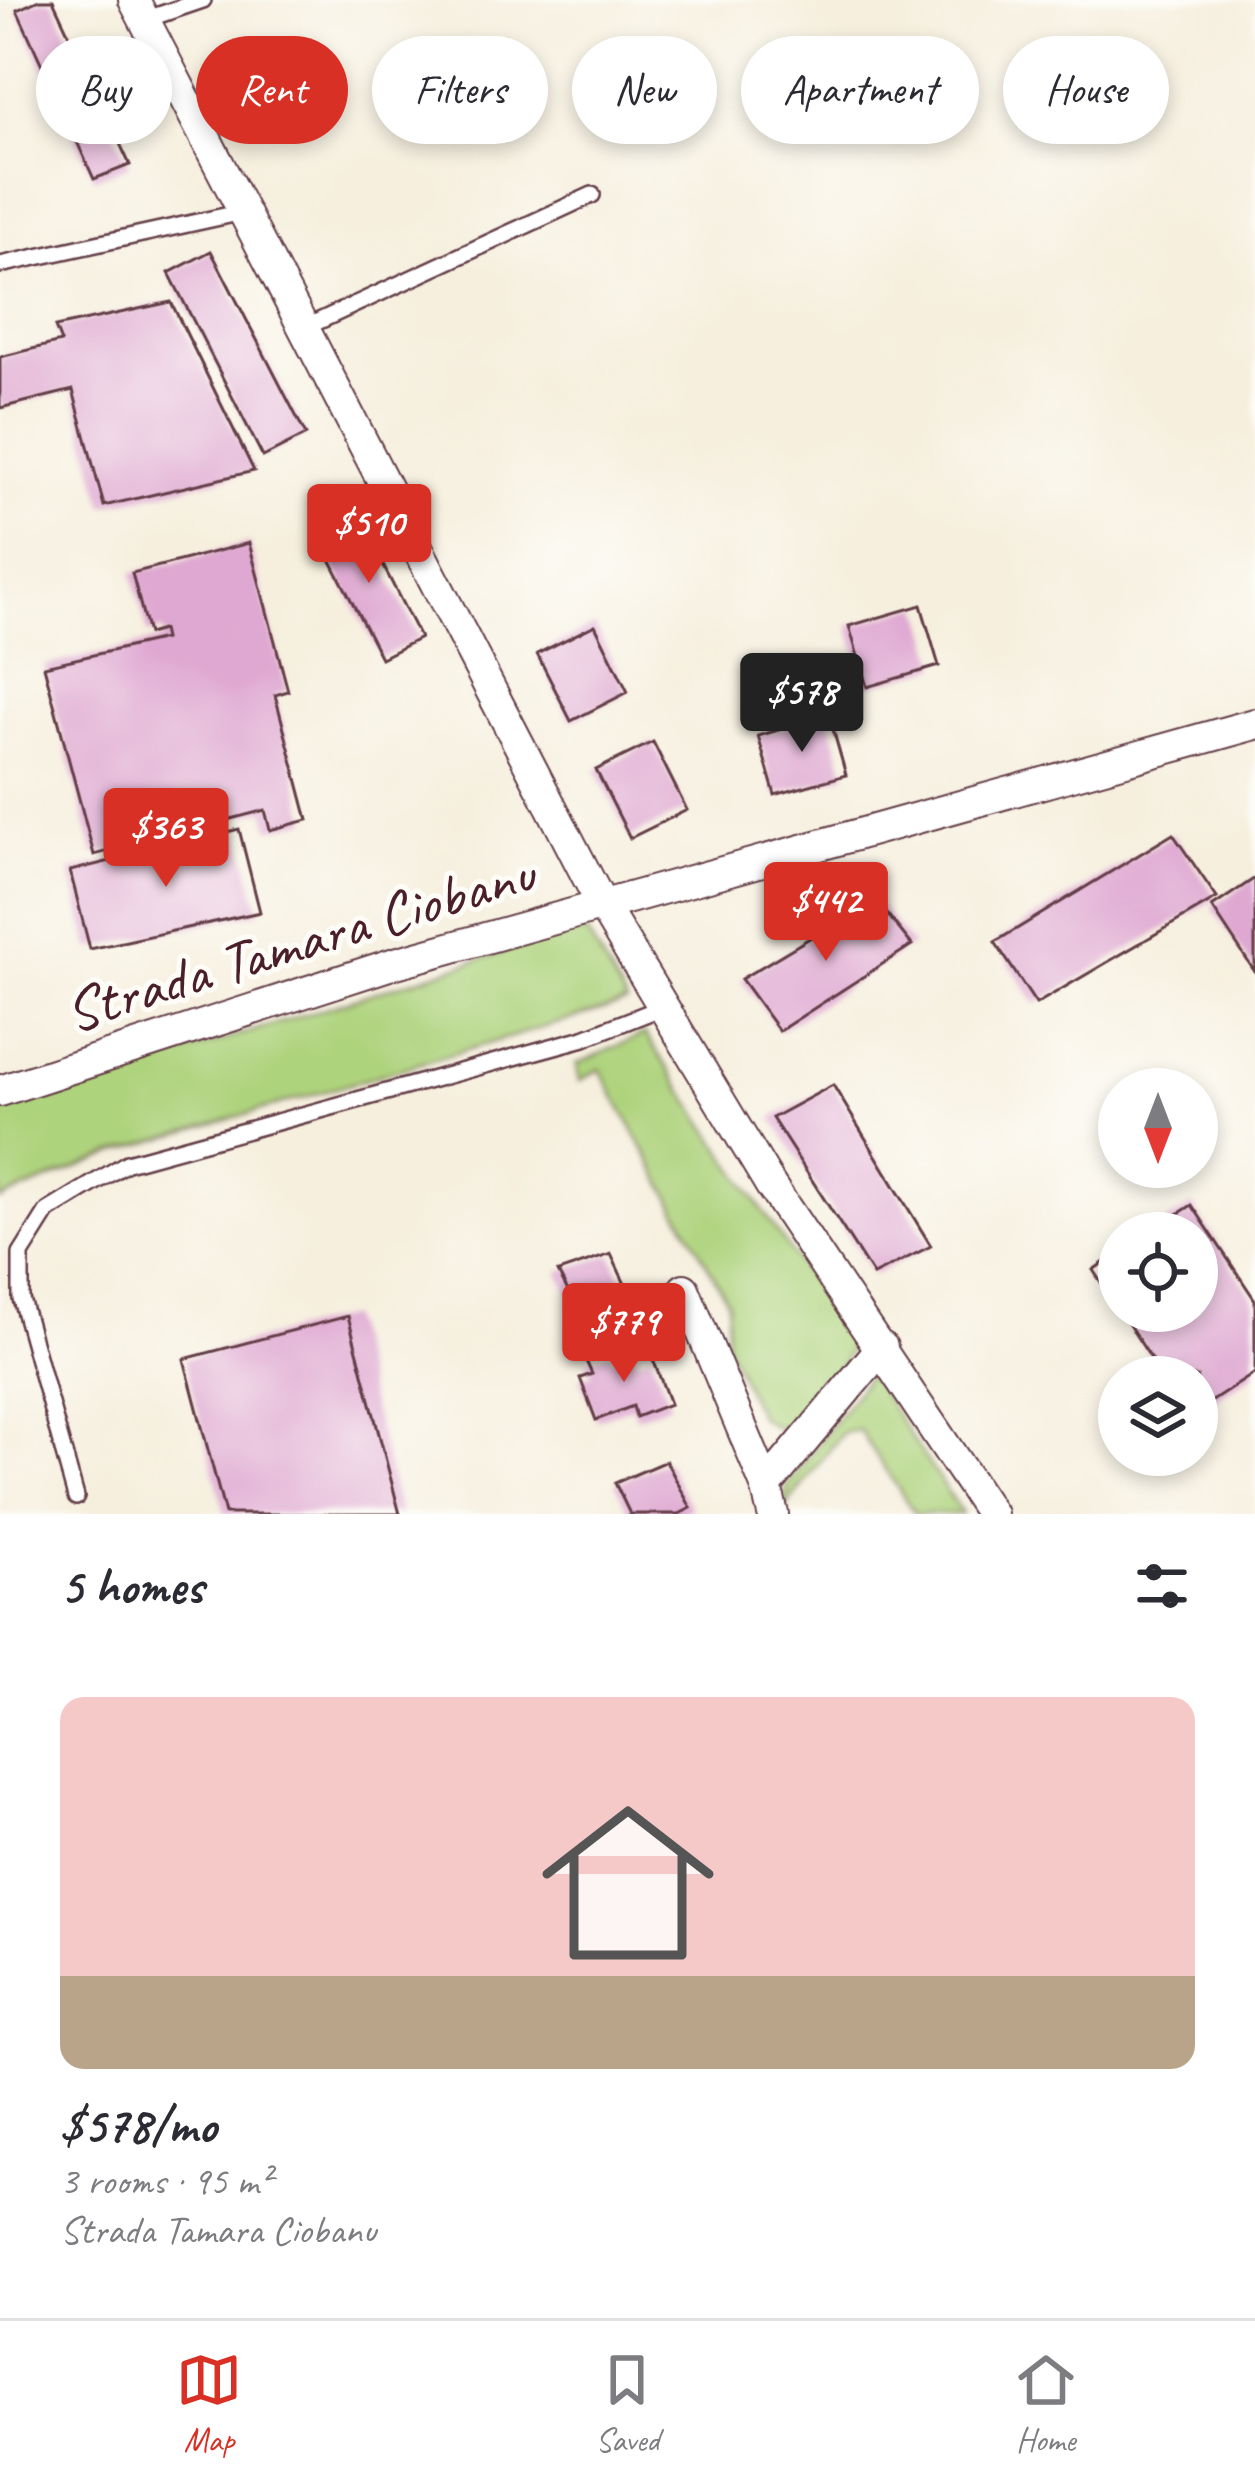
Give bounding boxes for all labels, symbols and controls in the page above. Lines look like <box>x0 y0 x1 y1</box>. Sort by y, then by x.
chip: Buy <box>36 36 172 144</box>
chip: Rent <box>196 36 348 144</box>
chip: Filters <box>372 36 548 144</box>
chip: New <box>572 36 717 144</box>
chip: Apartment <box>741 36 979 144</box>
chip: House <box>1003 36 1169 144</box>
pin: $510 <box>298 484 440 586</box>
text: $510 <box>334 498 404 547</box>
pin: $578 <box>731 653 873 755</box>
text: $578 <box>767 667 837 716</box>
pin: $363 <box>95 788 237 890</box>
text: $363 <box>130 802 202 851</box>
street label: Strada Tamara Ciobanu <box>56 833 547 1049</box>
pin: $442 <box>755 862 897 964</box>
text: $442 <box>791 876 861 925</box>
north arrow <box>1098 1068 1218 1188</box>
map controls <box>1098 1068 1218 1476</box>
button: locate <box>1098 1212 1218 1332</box>
pin: $779 <box>553 1283 695 1385</box>
text: $779 <box>589 1297 659 1346</box>
button: layers <box>1098 1356 1218 1476</box>
icon: filters <box>1129 1553 1195 1619</box>
text: 5 homes <box>60 1554 203 1618</box>
icon: home <box>520 1775 736 1991</box>
text: $578/mo <box>60 2093 216 2157</box>
text: 3 rooms · 95 m² <box>60 2157 271 2206</box>
text: Strada Tamara Ciobanu <box>60 2206 376 2255</box>
tab: Map <box>176 2347 242 2461</box>
tab: Saved <box>594 2347 660 2461</box>
tab: Home <box>1013 2347 1079 2461</box>

